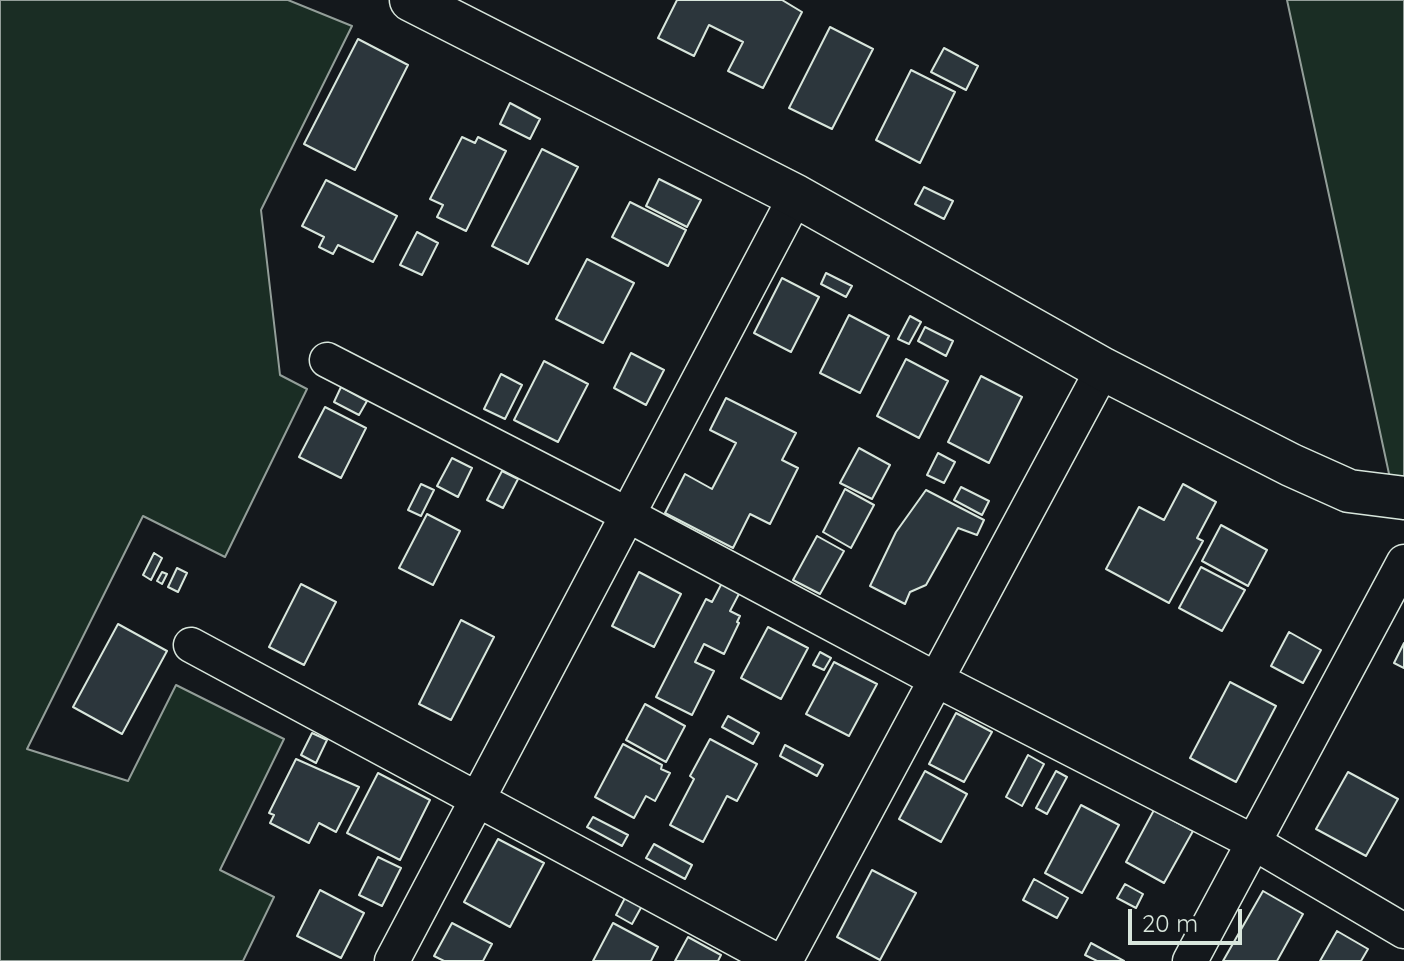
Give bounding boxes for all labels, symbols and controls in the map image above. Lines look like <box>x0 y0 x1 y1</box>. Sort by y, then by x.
scale bar <box>1132 893 1246 943</box>
text: 20 m <box>1142 908 1198 938</box>

